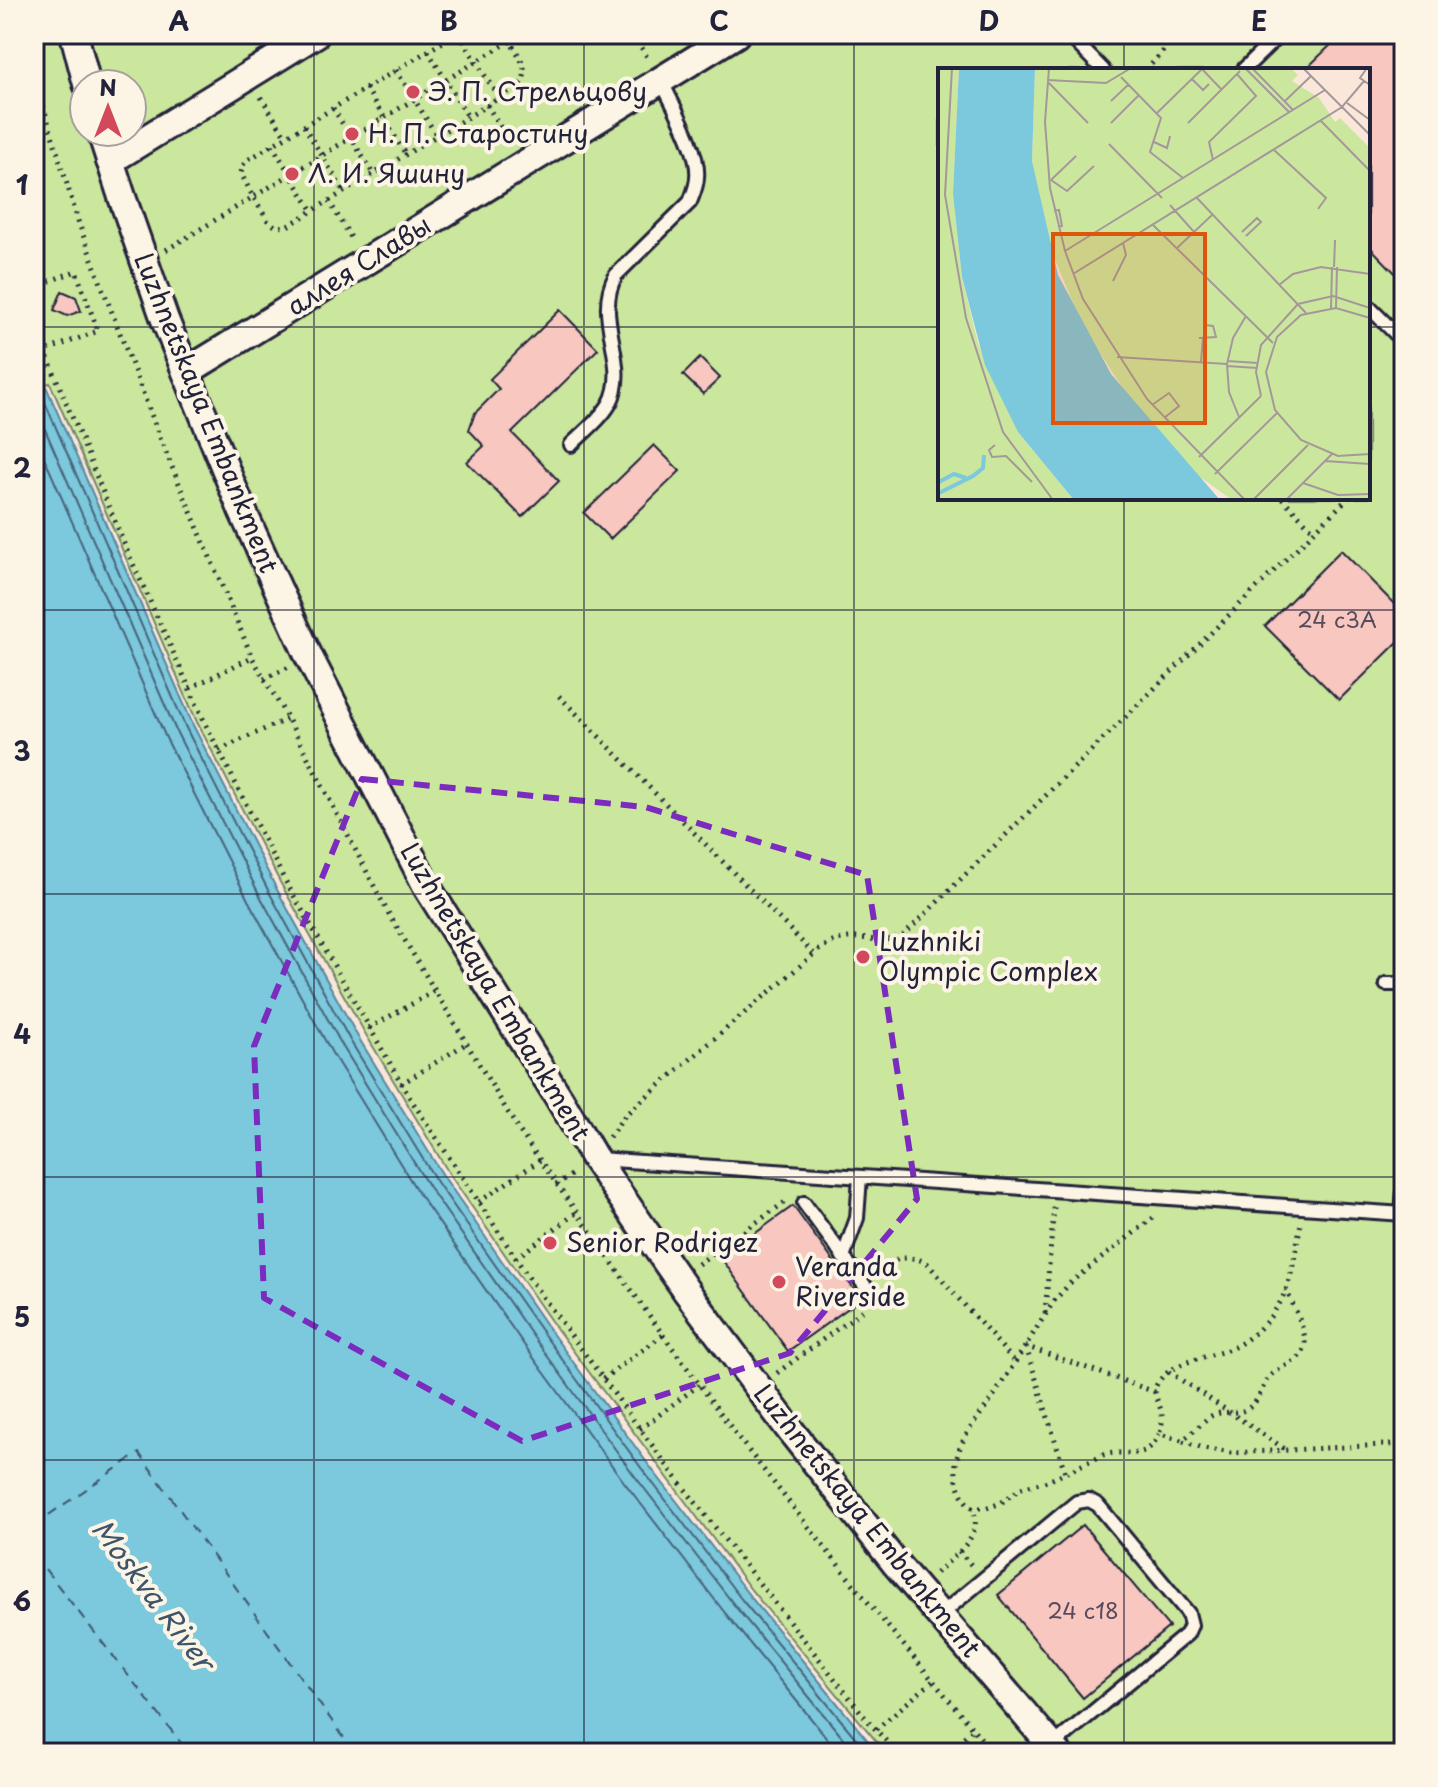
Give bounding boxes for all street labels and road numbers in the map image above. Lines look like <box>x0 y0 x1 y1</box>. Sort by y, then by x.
street label: аллея Славы <box>279 205 438 325</box>
street label: Luzhnetskaya Embankment <box>125 246 290 578</box>
street label: Luzhnetskaya Embankment <box>391 834 601 1148</box>
street label: Luzhnetskaya Embankment <box>745 1375 991 1665</box>

